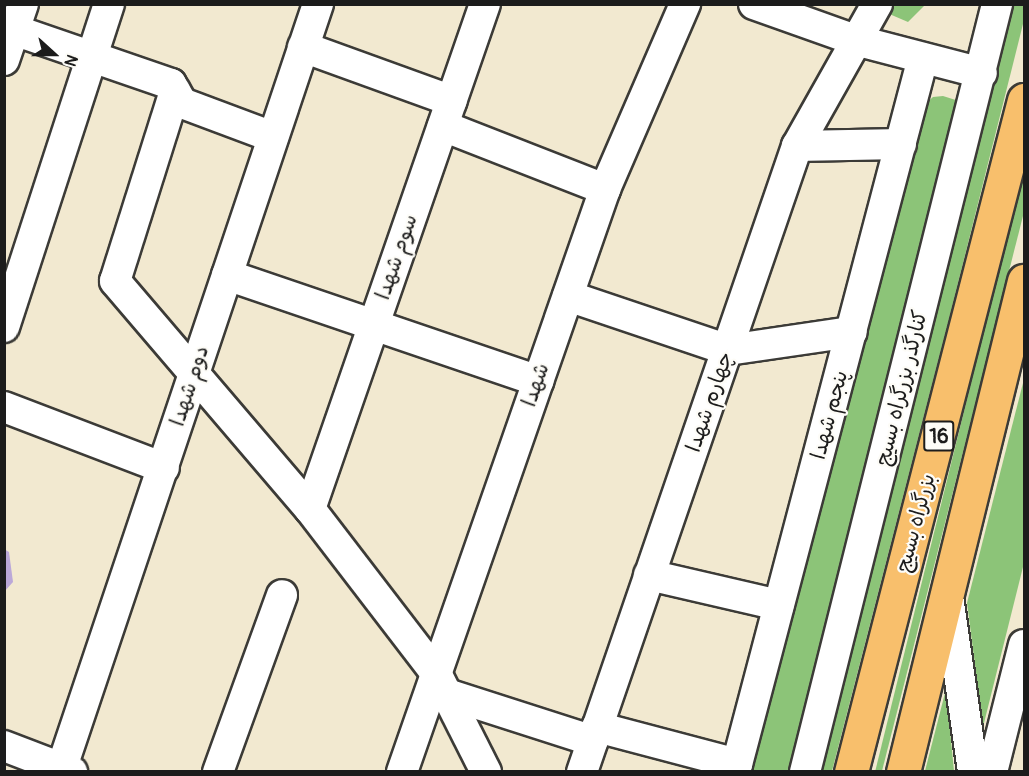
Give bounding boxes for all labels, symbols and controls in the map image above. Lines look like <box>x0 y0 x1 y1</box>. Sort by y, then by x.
north arrow <box>24 24 84 84</box>
text: N <box>60 52 82 69</box>
street label: سوم شهدا <box>371 211 423 303</box>
street label: کنارگذر بزرگراه بسیج <box>871 308 933 468</box>
street label: دوم شهدا <box>165 343 215 429</box>
street label: چهارم شهدا <box>681 349 739 455</box>
street label: شهدا <box>517 360 555 410</box>
street label: پنجم شهدا <box>806 368 854 462</box>
road number: 16 <box>922 419 956 453</box>
street label: بزرگراه بسیج <box>891 471 941 575</box>

